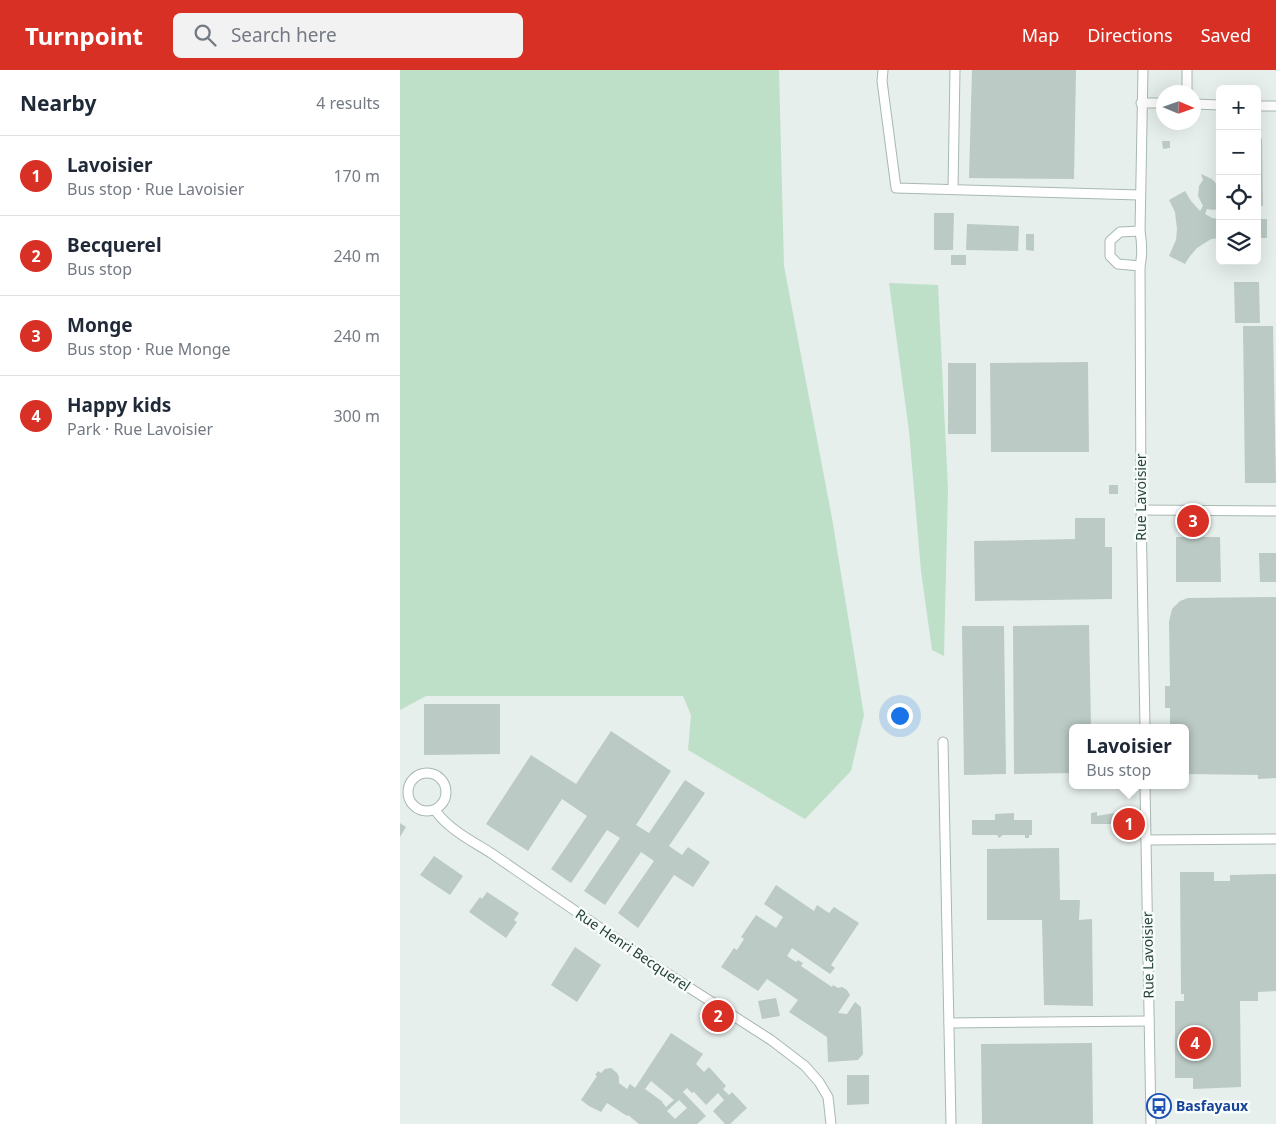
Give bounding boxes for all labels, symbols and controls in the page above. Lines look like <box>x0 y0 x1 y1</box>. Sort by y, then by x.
search box <box>173 13 523 58</box>
text: Turnpoint <box>25 19 143 52</box>
icon: search <box>191 21 219 49</box>
text: Search here <box>231 22 337 48</box>
text: Map <box>1022 23 1059 47</box>
text: Directions <box>1087 23 1173 47</box>
text: Saved <box>1201 23 1251 47</box>
north arrow <box>1156 85 1201 130</box>
map controls <box>1216 85 1261 265</box>
button: + <box>1216 85 1261 130</box>
text: Nearby <box>20 89 96 117</box>
text: 4 results <box>316 92 380 114</box>
button: − <box>1216 130 1261 175</box>
text: Lavoisier <box>67 152 152 178</box>
text: 1 <box>31 165 41 187</box>
text: 170 m <box>333 165 380 187</box>
button: locate <box>1216 175 1261 220</box>
text: Bus stop · Rue Lavoisier <box>67 178 244 200</box>
button: layers <box>1216 220 1261 265</box>
text: Becquerel <box>67 232 162 258</box>
text: 2 <box>31 245 41 267</box>
text: 240 m <box>333 245 380 267</box>
text: Bus stop <box>67 258 132 280</box>
text: Monge <box>67 312 133 338</box>
text: 3 <box>31 325 41 347</box>
text: 240 m <box>333 325 380 347</box>
text: Bus stop · Rue Monge <box>67 338 231 360</box>
text: Happy kids <box>67 392 171 418</box>
text: 4 <box>31 405 41 427</box>
text: 300 m <box>333 405 380 427</box>
text: Park · Rue Lavoisier <box>67 418 213 440</box>
street label: Rue Lavoisier <box>1131 453 1150 541</box>
pin: 3 <box>1177 502 1209 540</box>
your location <box>887 703 913 729</box>
popup <box>1069 724 1189 789</box>
text: Lavoisier <box>1086 733 1172 759</box>
text: Bus stop <box>1086 759 1151 781</box>
pin: 1 <box>1113 805 1145 843</box>
street label: Rue Henri Becquerel <box>572 904 694 995</box>
street label: Rue Lavoisier <box>1137 911 1158 999</box>
pin: 2 <box>702 997 734 1035</box>
pin: 4 <box>1179 1024 1211 1062</box>
bus stop icon: Basfayaux <box>1146 1093 1172 1119</box>
place label: Basfayaux <box>1176 1096 1249 1115</box>

